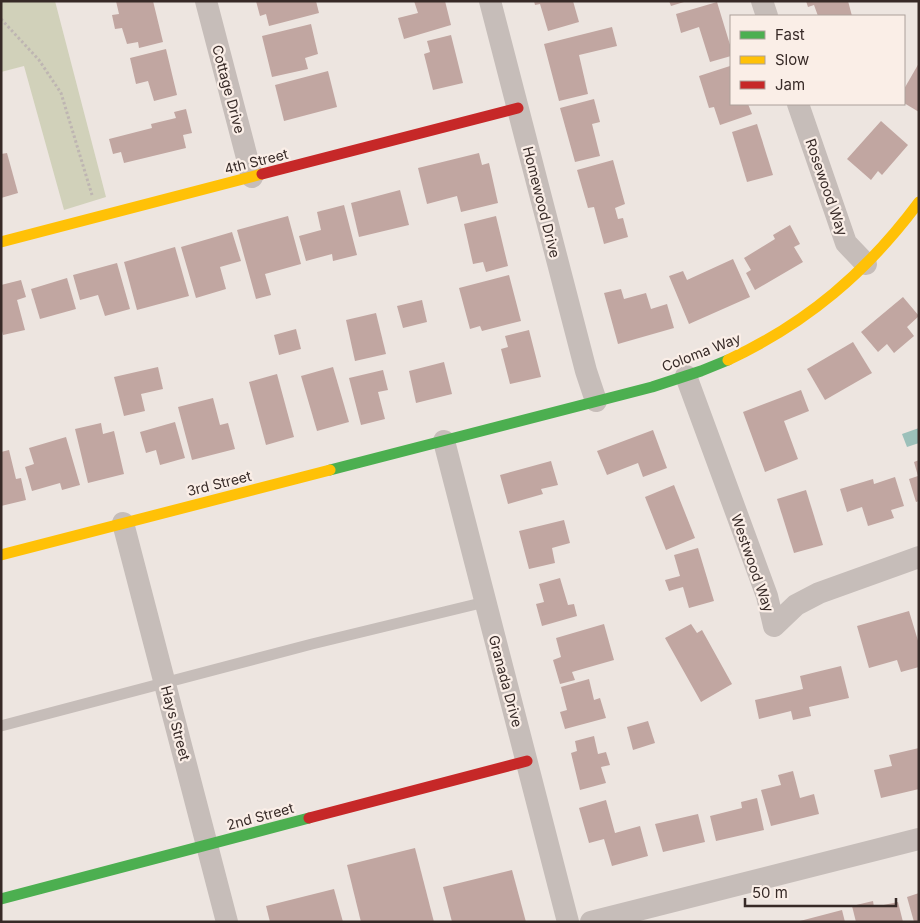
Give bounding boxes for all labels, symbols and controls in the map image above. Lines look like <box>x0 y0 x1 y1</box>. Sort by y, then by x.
legend <box>730 15 905 105</box>
text: Fast <box>775 25 805 44</box>
street label: Cottage Drive <box>209 43 249 135</box>
text: Slow <box>775 50 809 69</box>
text: Jam <box>775 75 805 94</box>
street label: Rosewood Way <box>802 136 852 238</box>
street label: 4th Street <box>222 145 290 177</box>
street label: Homewood Drive <box>520 145 564 259</box>
street label: Coloma Way <box>659 329 743 375</box>
street label: 3rd Street <box>185 467 253 499</box>
street label: Westwood Way <box>728 512 778 614</box>
street label: Granada Drive <box>486 633 526 729</box>
street label: Hays Street <box>158 684 194 763</box>
street label: 2nd Street <box>225 799 296 833</box>
scale bar <box>745 876 896 908</box>
text: 50 m <box>752 883 788 902</box>

